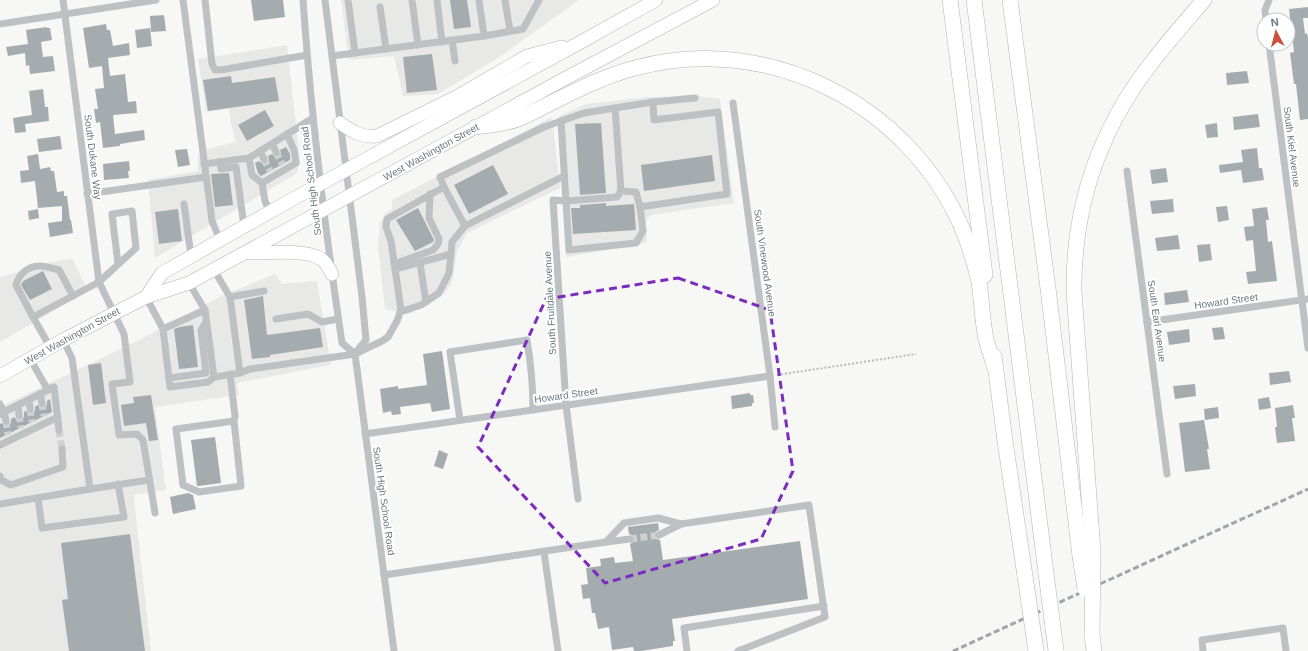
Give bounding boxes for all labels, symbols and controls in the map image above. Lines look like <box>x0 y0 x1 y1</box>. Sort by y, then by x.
north arrow <box>1256 12 1296 52</box>
text: N <box>1270 16 1280 29</box>
street label: South Kiel Avenue <box>1282 106 1302 189</box>
street label: South Dukane Way <box>82 114 104 200</box>
street label: West Washington Street <box>381 121 481 183</box>
street label: South High School Road <box>299 126 323 236</box>
street label: South Vinewood Avenue <box>752 208 778 318</box>
street label: South Fruitdale Avenue <box>542 250 558 355</box>
street label: South Earl Avenue <box>1146 279 1168 363</box>
street label: Howard Street <box>1194 291 1259 311</box>
street label: West Washington Street <box>22 305 122 367</box>
street label: Howard Street <box>534 385 599 405</box>
street label: South High School Road <box>371 446 397 556</box>

